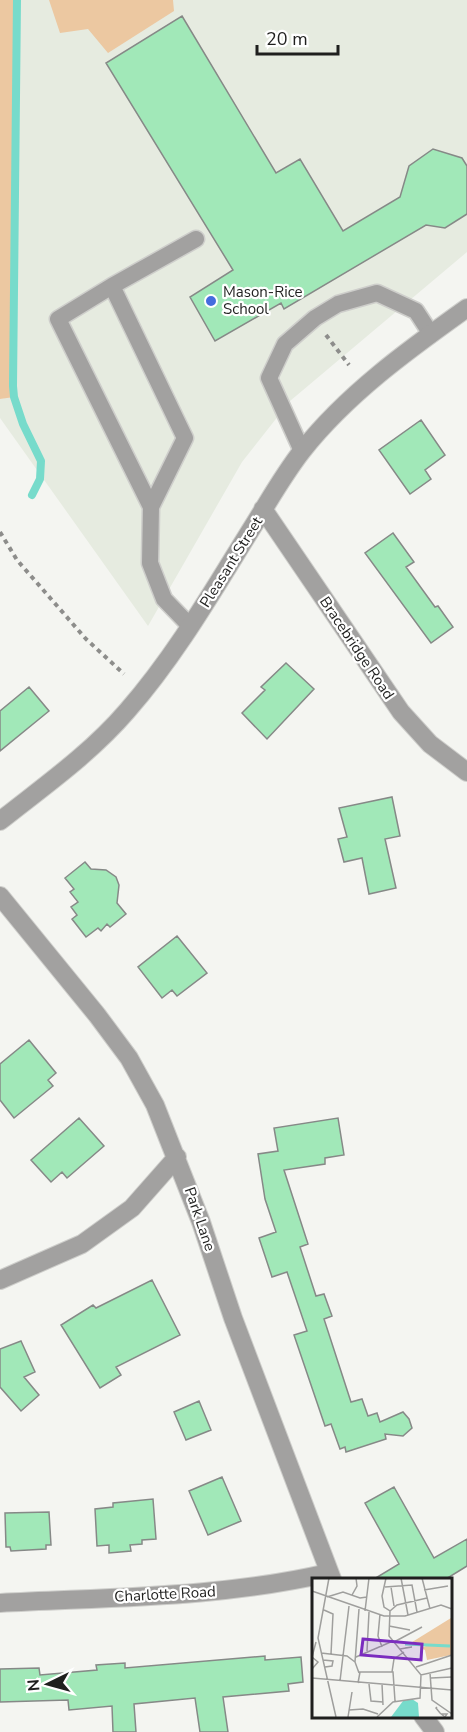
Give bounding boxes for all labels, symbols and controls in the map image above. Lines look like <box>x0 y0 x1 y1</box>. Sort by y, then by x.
scale bar <box>257 18 338 56</box>
text: 20 m <box>266 27 308 51</box>
place label: Mason-Rice School <box>223 282 303 319</box>
marker: Mason-Rice School <box>204 294 218 308</box>
street label: Pleasant Street <box>195 512 267 611</box>
street label: Bracebridge Road <box>315 593 399 703</box>
street label: Park Lane <box>180 1184 220 1254</box>
inset map <box>312 1578 452 1717</box>
street label: Charlotte Road <box>114 1581 216 1607</box>
north arrow <box>18 1654 78 1714</box>
text: N <box>23 1678 46 1692</box>

